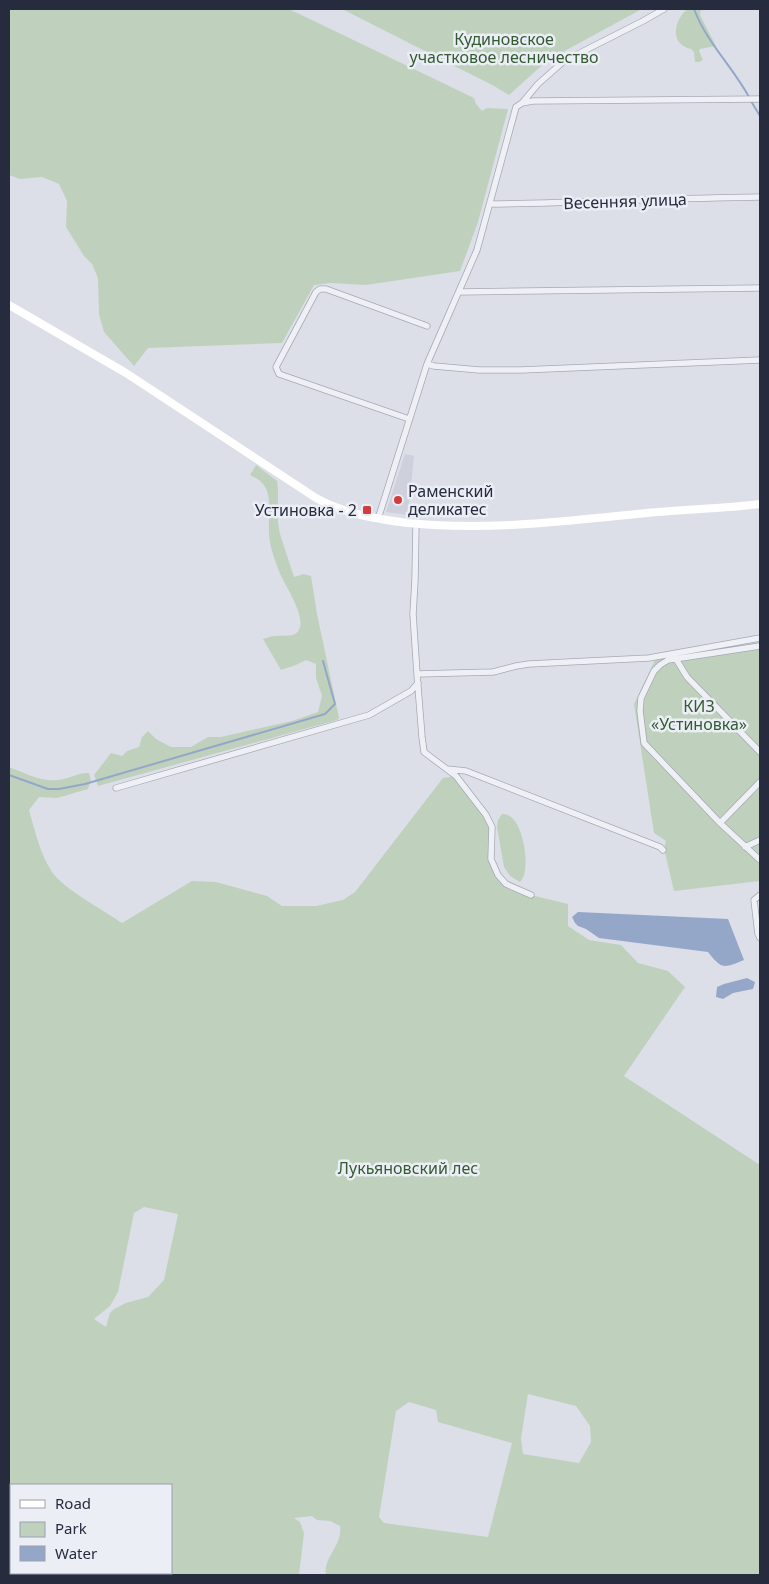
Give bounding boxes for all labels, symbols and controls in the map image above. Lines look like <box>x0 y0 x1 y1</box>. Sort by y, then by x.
park label: Кудиновское участковое лесничество <box>410 28 598 68</box>
street label: Весенняя улица <box>563 188 687 214</box>
place label: Раменский деликатес <box>408 480 493 520</box>
marker: Раменский деликатес <box>392 494 404 506</box>
place label: Устиновка - 2 <box>255 499 357 521</box>
marker: Устиновка - 2 <box>361 504 373 516</box>
park label: КИЗ «Устиновка» <box>651 695 747 735</box>
park label: Лукьяновский лес <box>338 1157 478 1179</box>
legend <box>10 1484 172 1574</box>
text: Road <box>55 1493 91 1513</box>
text: Park <box>55 1518 87 1538</box>
text: Water <box>55 1543 97 1563</box>

